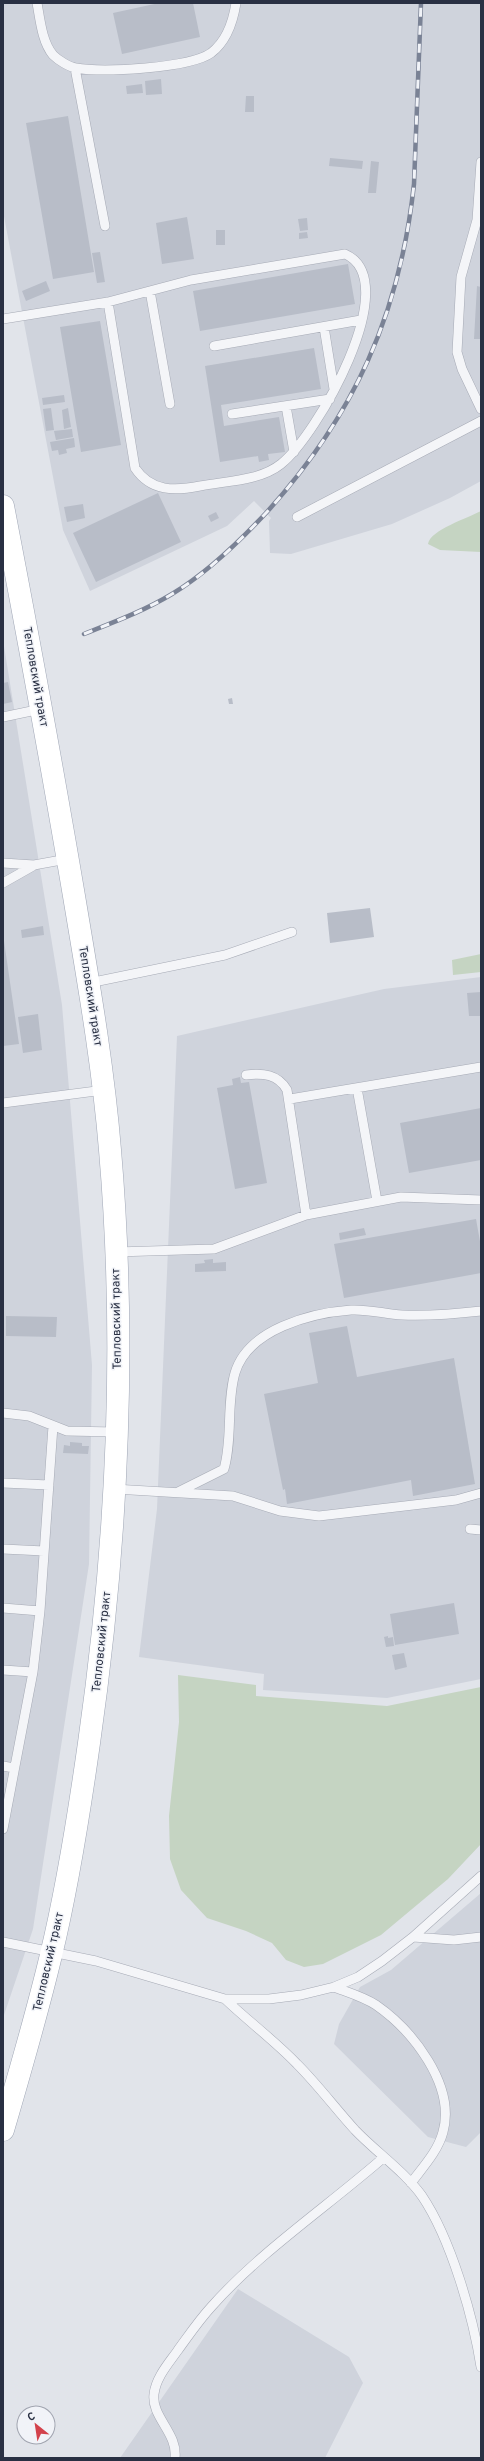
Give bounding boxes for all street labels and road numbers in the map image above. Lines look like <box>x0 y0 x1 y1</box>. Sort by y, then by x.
street label: Тепловский тракт <box>18 626 52 729</box>
street label: Тепловский тракт <box>74 945 106 1048</box>
street label: Тепловский тракт <box>108 1268 126 1370</box>
street label: Тепловский тракт <box>89 1590 115 1693</box>
street label: Тепловский тракт <box>30 1910 68 2013</box>

